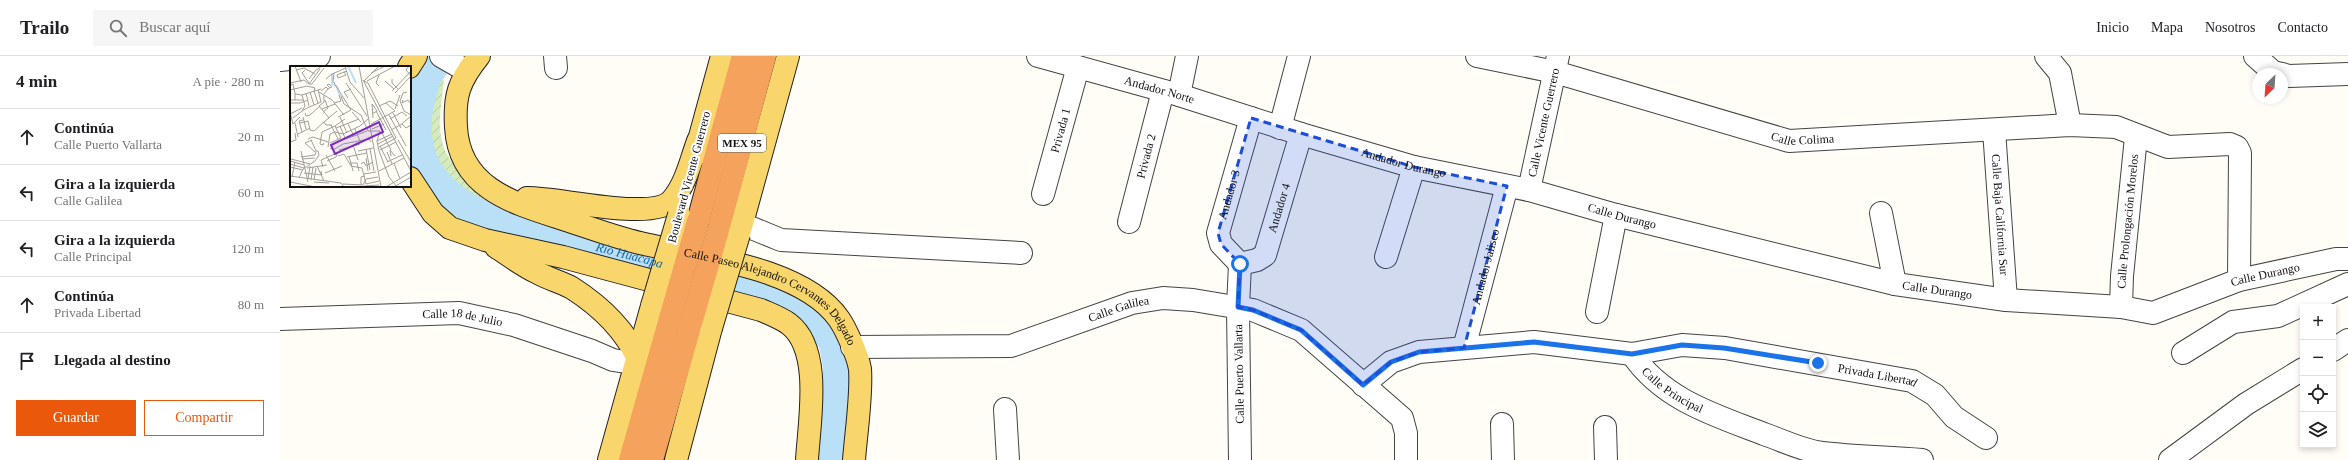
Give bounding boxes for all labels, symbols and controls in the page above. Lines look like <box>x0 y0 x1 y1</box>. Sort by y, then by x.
search box <box>93 10 373 46</box>
text: Trailo <box>20 17 69 38</box>
icon: search <box>107 17 129 39</box>
text: Buscar aquí <box>139 19 211 35</box>
text: Inicio <box>2096 20 2129 35</box>
text: Mapa <box>2151 20 2183 35</box>
text: Nosotros <box>2205 20 2255 35</box>
text: Contacto <box>2277 20 2328 35</box>
inset map <box>290 66 411 187</box>
street label: Calle Vicente Guerrero <box>1525 67 1562 178</box>
north arrow <box>2252 68 2288 104</box>
text: 4 min <box>16 72 57 91</box>
street label: Andador Norte <box>1123 73 1196 107</box>
text: A pie · 280 m <box>193 74 264 89</box>
street label: Privada 1 <box>1048 106 1073 154</box>
street label: Boulevard Vicente Guerrero <box>665 110 713 244</box>
text: Continúa <box>54 120 114 136</box>
icon: ahead <box>16 126 38 148</box>
text: 20 m <box>238 129 264 144</box>
street label: Calle Colima <box>1769 129 1835 148</box>
street label: Privada 2 <box>1134 132 1159 180</box>
road number: MEX 95 <box>718 134 766 152</box>
text: Calle Puerto Vallarta <box>54 137 162 152</box>
street label: Andador Durango <box>1360 145 1447 180</box>
street label: Calle Prolongación Morelos <box>2115 153 2141 289</box>
street label: Calle Baja California Sur <box>1989 154 2011 276</box>
street label: Andador 3 <box>1215 168 1243 221</box>
text: Gira a la izquierda <box>54 176 175 192</box>
street label: Andador 4 <box>1265 181 1293 234</box>
icon: left <box>16 182 38 204</box>
text: 60 m <box>238 185 264 200</box>
text: Calle Galilea <box>54 193 122 208</box>
street label: Calle Durango <box>1586 200 1658 232</box>
street label: Andador Jalisco <box>1469 227 1502 306</box>
text: Gira a la izquierda <box>54 232 175 248</box>
icon: left <box>16 238 38 260</box>
water label: Río Huacapa <box>593 238 665 271</box>
text: 120 m <box>231 241 264 256</box>
street label: Calle Paseo Alejandro Cervantes Delgado <box>683 245 859 348</box>
text: Calle Principal <box>54 249 132 264</box>
route start <box>1231 255 1249 273</box>
street label: Calle Durango <box>2229 260 2301 290</box>
street label: Calle Durango <box>1901 278 1973 302</box>
text: Continúa <box>54 288 114 304</box>
street label: Calle Galilea <box>1086 293 1151 325</box>
icon: ahead <box>16 294 38 316</box>
text: 80 m <box>238 297 264 312</box>
map controls <box>2300 304 2336 448</box>
button: + <box>2300 304 2336 340</box>
text: Privada Libertad <box>54 305 141 320</box>
street label: Calle 18 de Julio <box>422 306 504 329</box>
street label: Calle Puerto Vallarta <box>1231 323 1247 424</box>
button: − <box>2300 340 2336 376</box>
icon: arrive <box>16 350 38 372</box>
text: Llegada al destino <box>54 352 171 368</box>
route end <box>1809 354 1827 372</box>
street label: Privada Libertad <box>1837 361 1920 390</box>
street label: Calle Principal <box>1639 364 1706 416</box>
button: locate <box>2300 376 2336 412</box>
button: Guardar <box>16 400 136 436</box>
button: Compartir <box>144 400 264 436</box>
button: layers <box>2300 412 2336 448</box>

